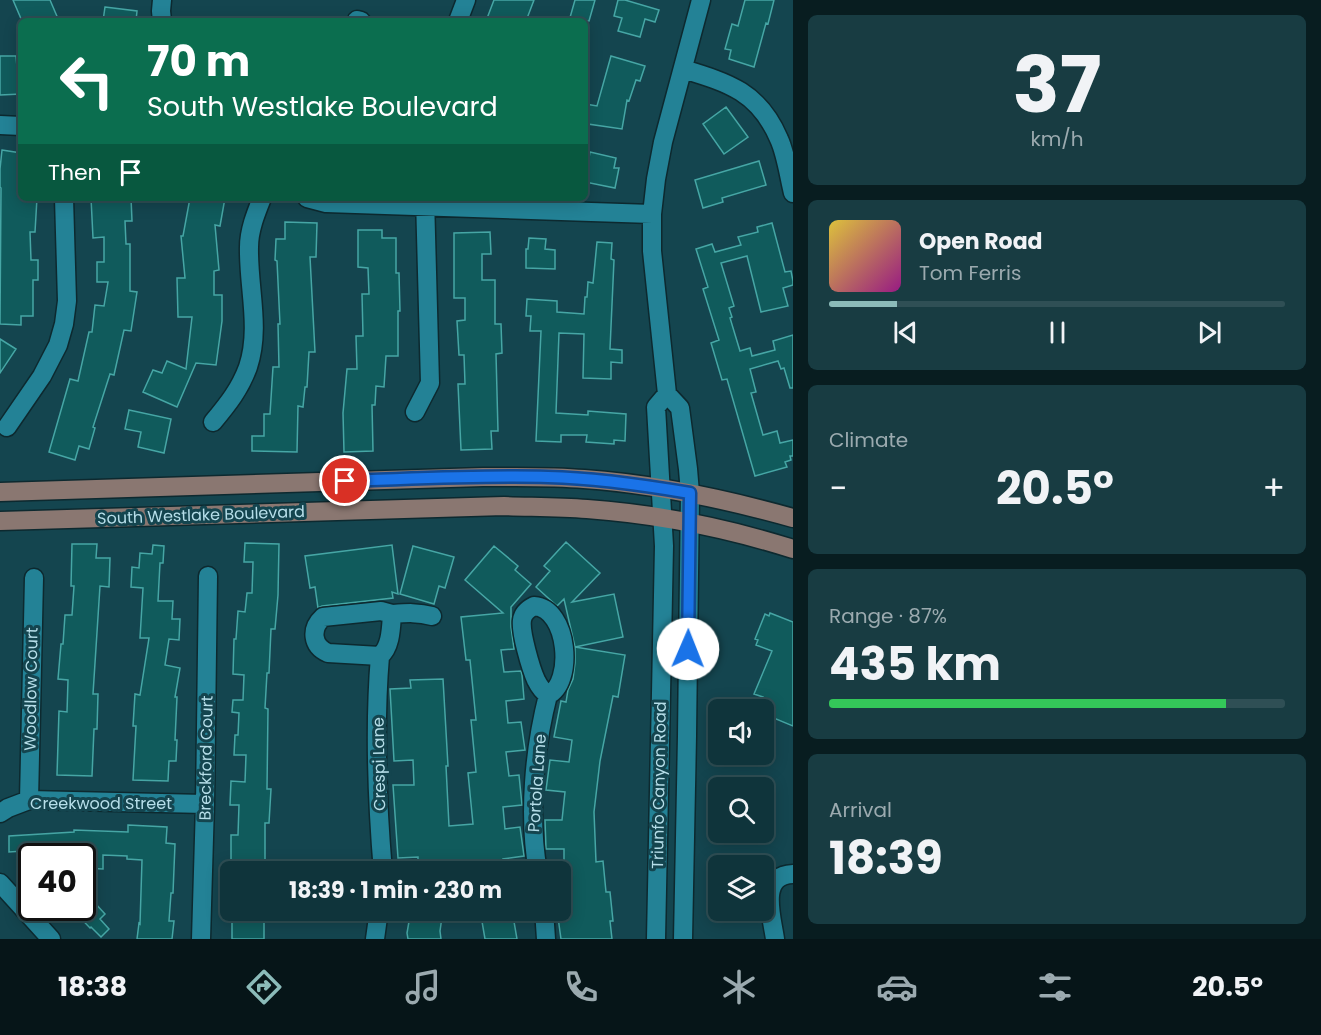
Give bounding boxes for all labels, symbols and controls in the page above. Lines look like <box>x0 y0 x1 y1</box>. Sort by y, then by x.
text: 37 <box>1013 30 1101 139</box>
text: 70 m <box>147 32 250 91</box>
icon: left <box>48 42 126 120</box>
text: South Westlake Boulevard <box>147 88 498 125</box>
text: km/h <box>1030 125 1084 153</box>
icon: arrive <box>114 156 147 189</box>
text: Then <box>48 157 102 188</box>
text: Open Road <box>919 226 1043 257</box>
text: Tom Ferris <box>919 259 1021 287</box>
icon: previous <box>889 316 922 349</box>
icon: pause <box>1041 316 1074 349</box>
icon: next <box>1193 316 1226 349</box>
text: Climate <box>829 426 908 454</box>
pin <box>319 455 370 506</box>
text: 20.5° <box>996 457 1114 520</box>
icon: arrive <box>328 464 361 497</box>
text: − <box>829 465 847 512</box>
text: + <box>1262 465 1285 512</box>
street label: South Westlake Boulevard <box>97 500 305 530</box>
text: Range · 87% <box>829 602 947 630</box>
position arrow <box>656 617 720 681</box>
street label: Woodlow Court <box>18 627 44 751</box>
text: 435 km <box>829 633 1001 696</box>
street label: Breckford Court <box>193 695 219 821</box>
map controls <box>708 699 774 921</box>
button: sound <box>708 699 774 765</box>
street label: Triunfo Canyon Road <box>646 701 672 869</box>
street label: Crespi Lane <box>367 717 391 811</box>
street label: Portola Lane <box>522 733 552 833</box>
button: search <box>708 777 774 843</box>
street label: Creekwood Street <box>30 792 172 815</box>
text: Arrival <box>829 796 892 824</box>
text: 18:39 <box>829 827 943 890</box>
speed limit sign: 40 <box>18 843 96 921</box>
button: layers <box>708 855 774 921</box>
text: 18:39 · 1 min · 230 m <box>289 875 502 906</box>
icon: directions <box>243 966 285 1008</box>
icon: music <box>402 966 444 1008</box>
icon: phone <box>560 966 602 1008</box>
icon: climate <box>718 966 760 1008</box>
icon: car <box>876 966 918 1008</box>
icon: filters <box>1034 966 1076 1008</box>
text: 18:38 <box>58 968 127 1005</box>
text: 20.5° <box>1192 968 1263 1005</box>

